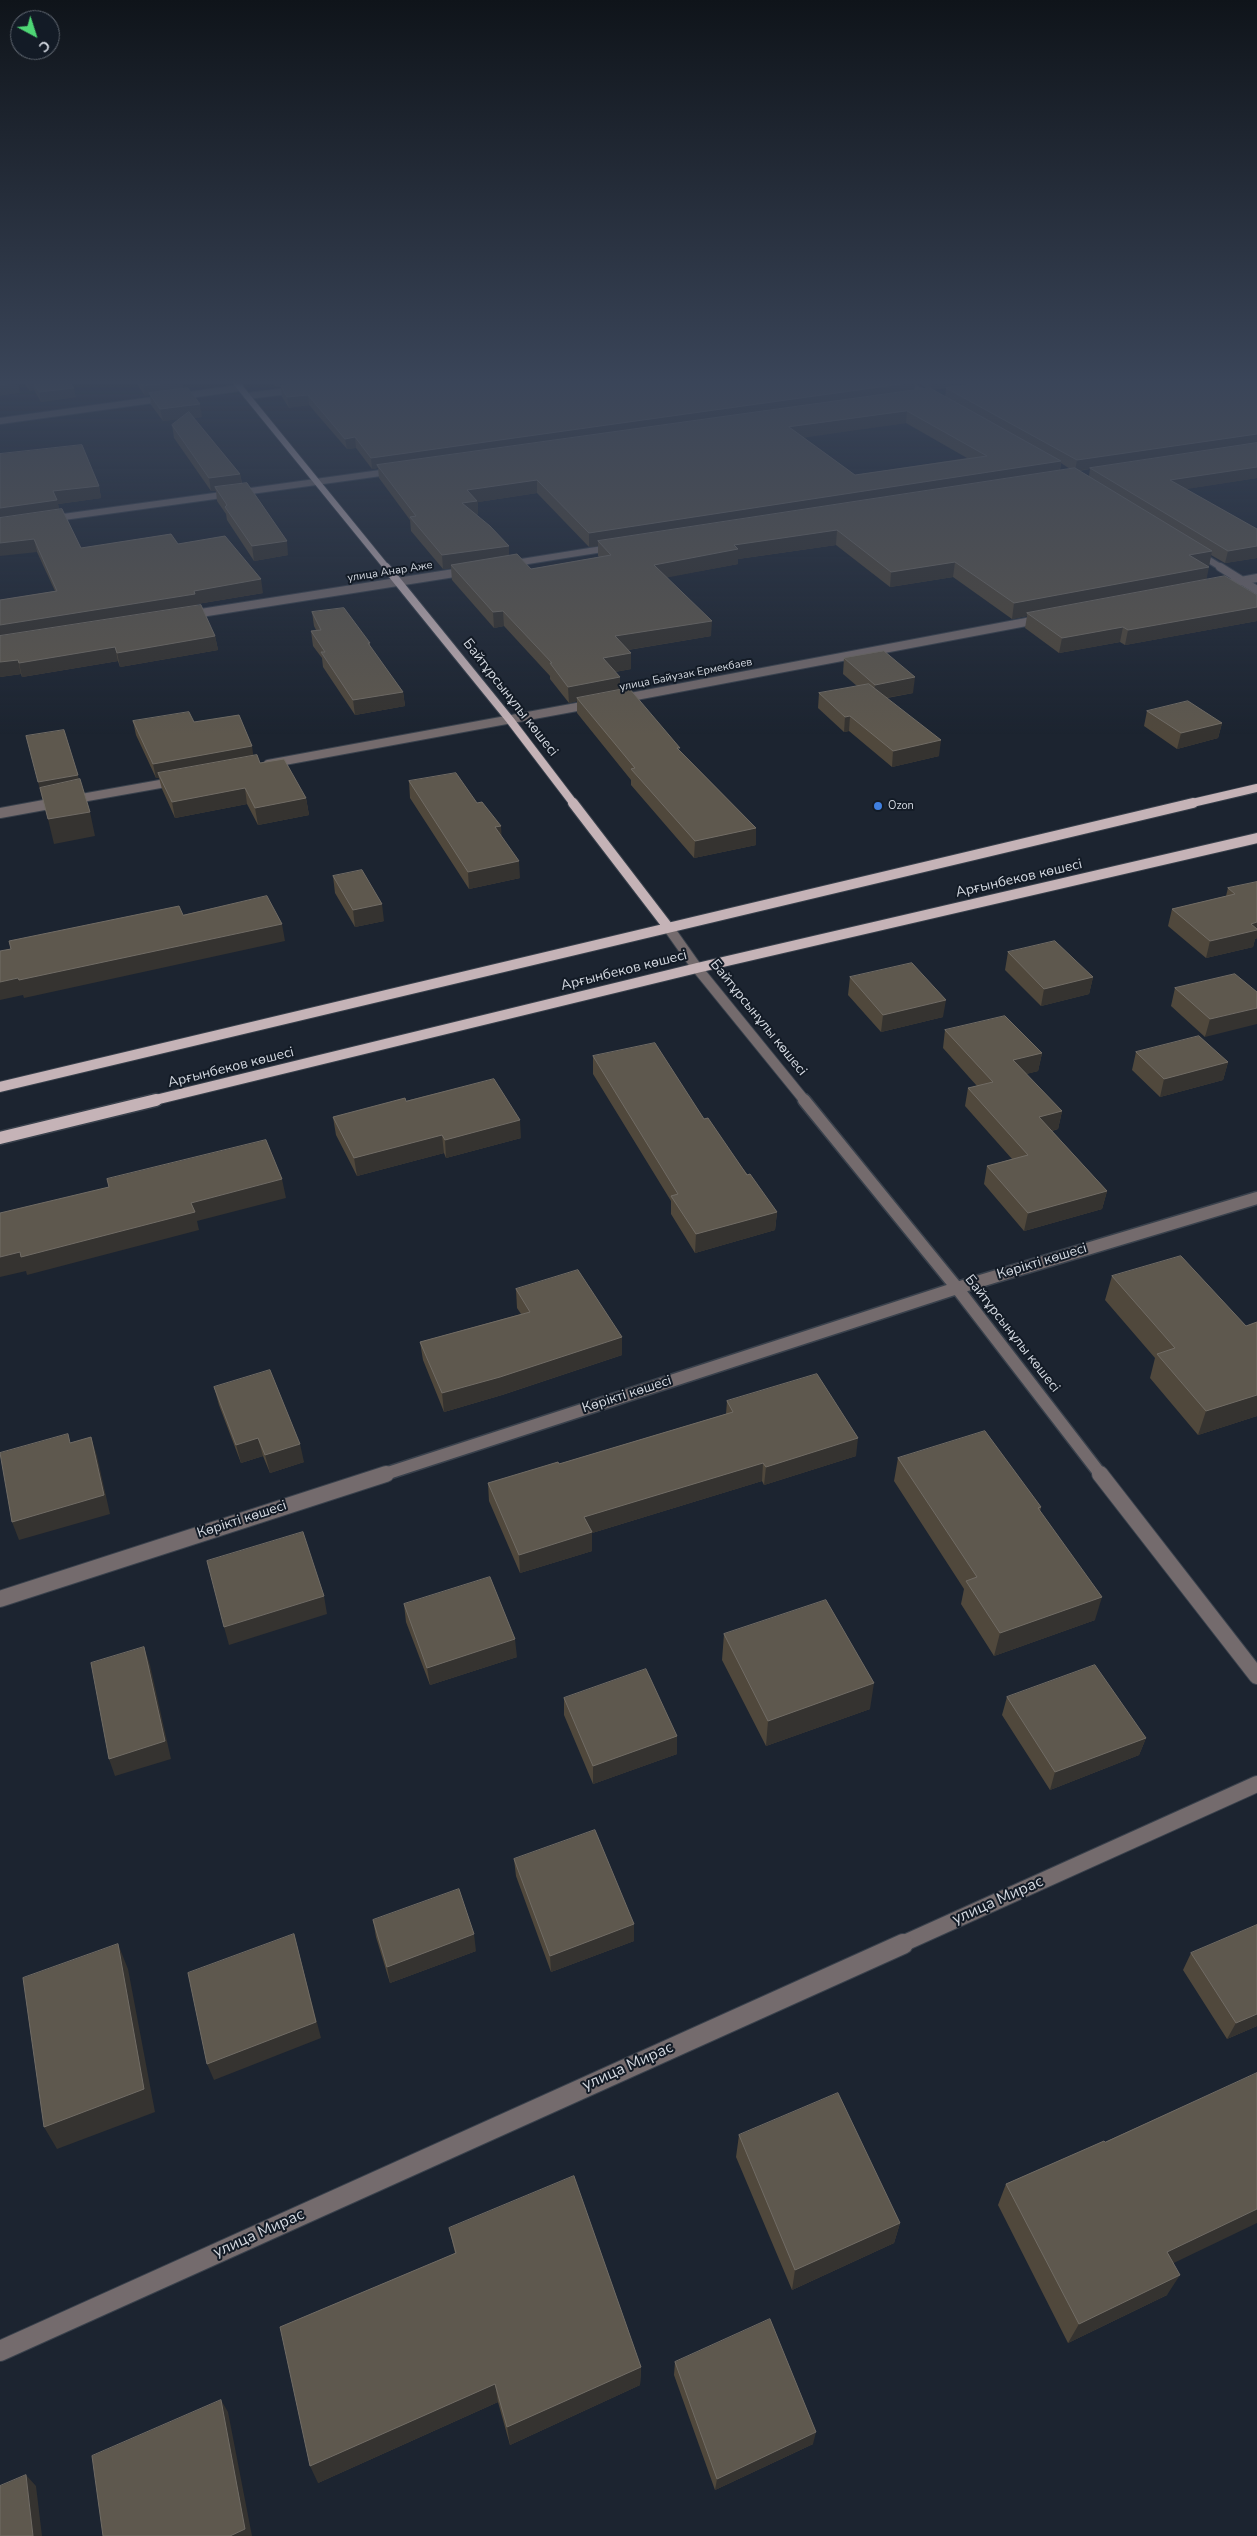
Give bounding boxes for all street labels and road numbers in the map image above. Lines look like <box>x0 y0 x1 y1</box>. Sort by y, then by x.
street label: улица Анар Аже <box>347 559 433 585</box>
street label: Байтұрсынұлы көшесі <box>459 636 561 760</box>
street label: улица Байузак Ермекбаев <box>619 656 753 694</box>
street label: Арғынбеков көшесі <box>954 856 1084 902</box>
street label: Арғынбеков көшесі <box>559 947 689 995</box>
street label: Байтұрсынұлы көшесі <box>706 957 810 1079</box>
street label: Арғынбеков көшесі <box>166 1044 296 1092</box>
street label: Көрікті көшесі <box>995 1240 1089 1284</box>
street label: Байтұрсынұлы көшесі <box>961 1272 1063 1396</box>
street label: Көрікті көшесі <box>580 1373 674 1417</box>
street label: Көрікті көшесі <box>195 1498 289 1542</box>
street label: улица Мирас <box>950 1872 1046 1930</box>
street label: улица Мирас <box>580 2038 676 2096</box>
street label: улица Мирас <box>211 2205 307 2263</box>

